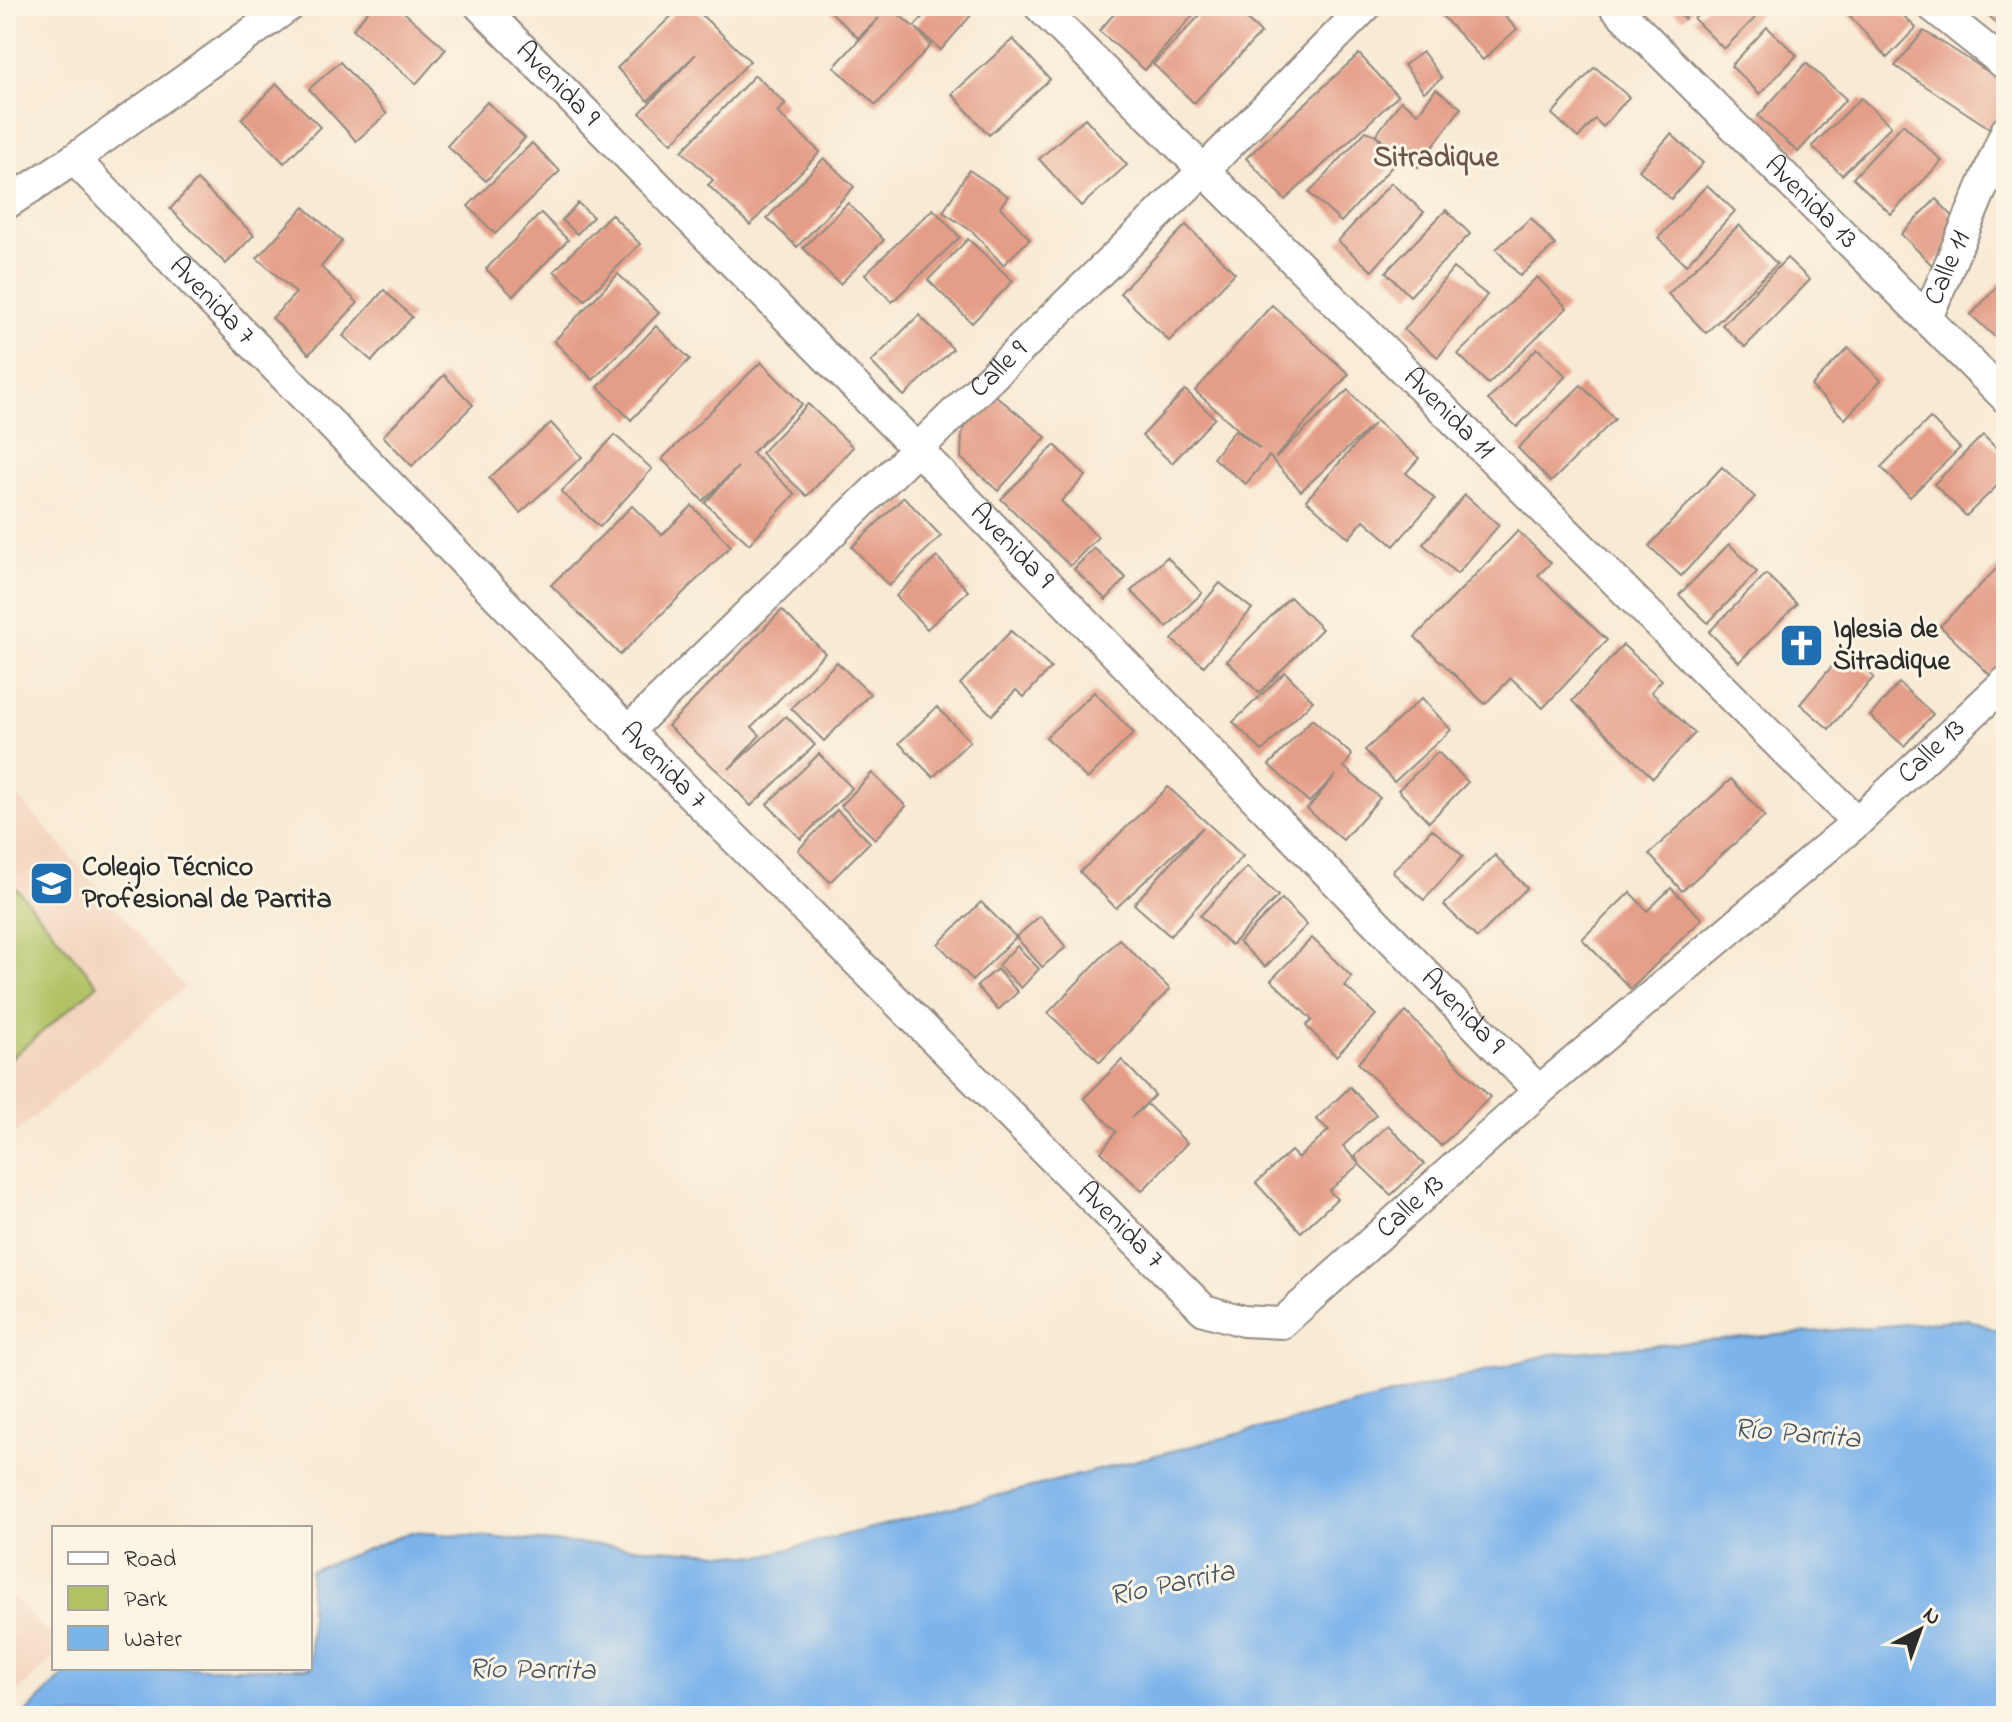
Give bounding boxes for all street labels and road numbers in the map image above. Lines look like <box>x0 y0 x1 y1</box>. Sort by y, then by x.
street label: Avenida 9 <box>505 32 610 137</box>
street label: Avenida 13 <box>1754 146 1867 259</box>
street label: Calle 11 <box>1914 225 1982 312</box>
street label: Avenida 7 <box>159 248 265 355</box>
street label: Calle 9 <box>960 331 1038 408</box>
street label: Avenida 11 <box>1393 359 1504 470</box>
street label: Avenida 9 <box>960 494 1064 599</box>
street label: Calle 13 <box>1889 709 1975 794</box>
street label: Avenida 7 <box>610 713 717 820</box>
street label: Avenida 9 <box>1411 959 1515 1065</box>
street label: Calle 13 <box>1367 1165 1454 1249</box>
street label: Avenida 7 <box>1067 1172 1174 1279</box>

